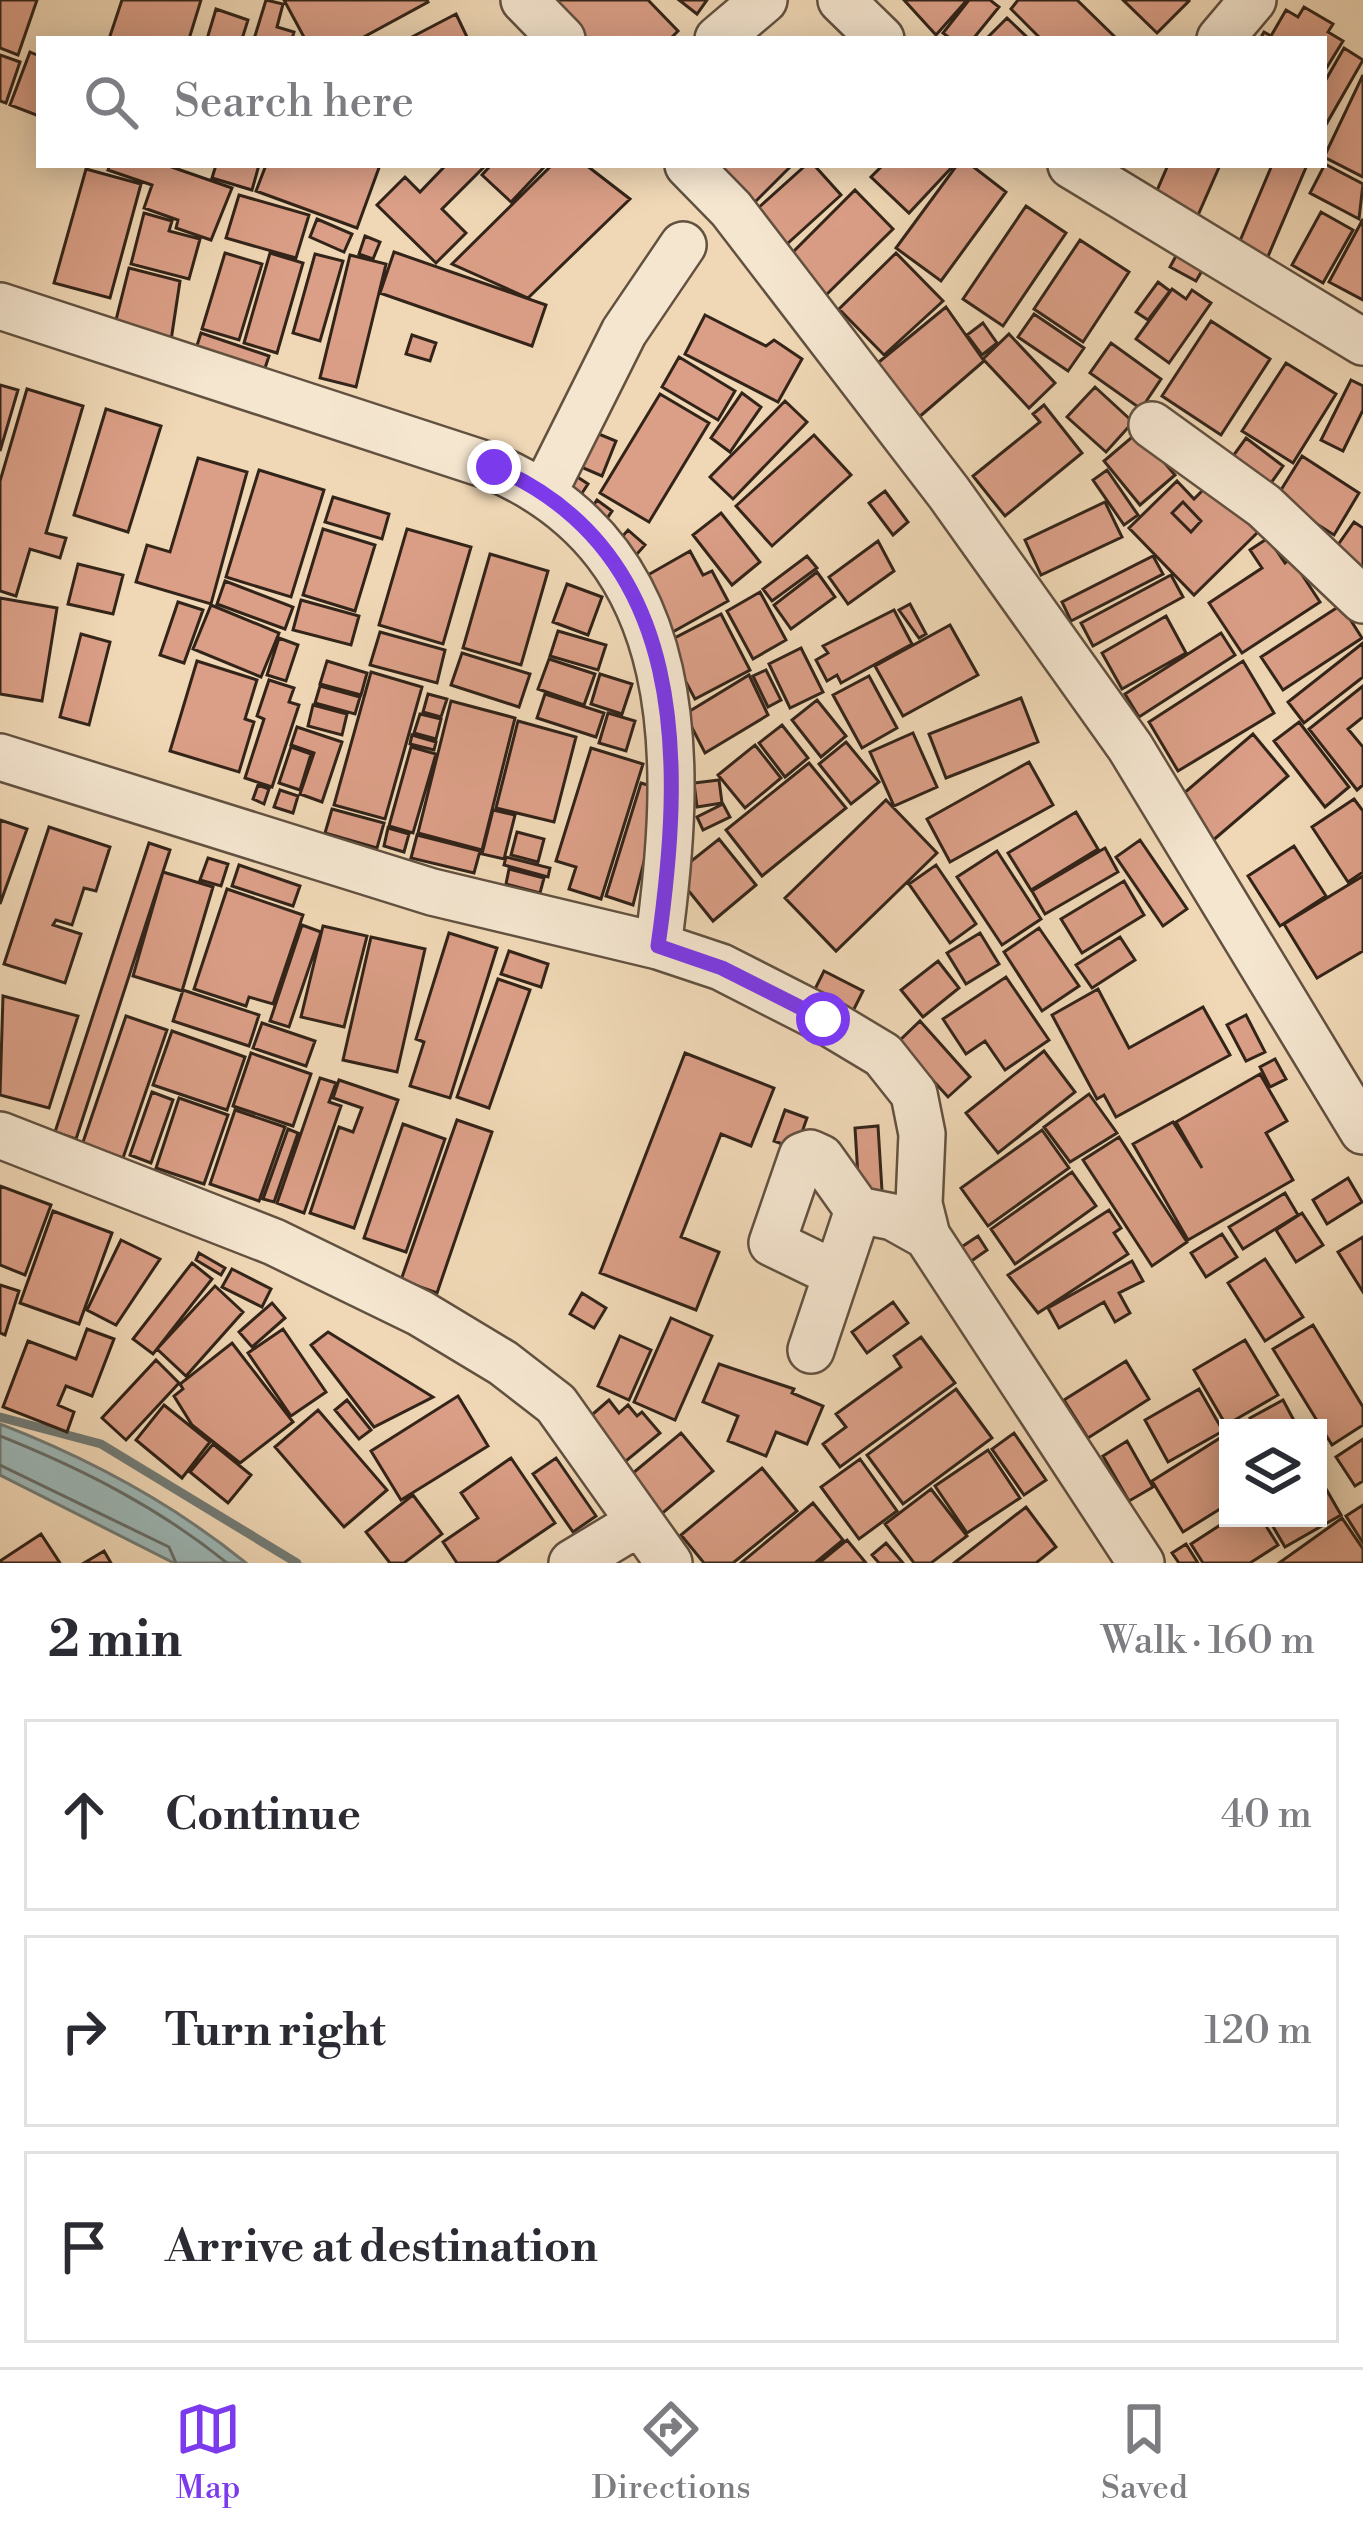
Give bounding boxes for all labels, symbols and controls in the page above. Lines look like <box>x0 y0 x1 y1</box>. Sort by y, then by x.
search box <box>36 36 1327 168</box>
icon: search <box>78 69 144 135</box>
text: Search here <box>174 74 414 131</box>
route end <box>467 440 521 494</box>
route start <box>796 992 850 1046</box>
map controls <box>1219 1419 1327 1527</box>
button: layers <box>1219 1419 1327 1527</box>
text: 2 min <box>48 1609 182 1673</box>
text: Walk · 160 m <box>1101 1617 1315 1666</box>
icon: ahead <box>51 1782 117 1848</box>
text: Continue <box>165 1787 361 1844</box>
text: 40 m <box>1221 1791 1312 1840</box>
icon: right <box>51 1998 117 2064</box>
text: Turn right <box>165 2003 386 2060</box>
text: 120 m <box>1204 2007 1312 2056</box>
icon: arrive <box>51 2214 117 2280</box>
text: Arrive at destination <box>165 2219 598 2276</box>
tab: Map <box>175 2396 241 2509</box>
tab: Directions <box>592 2396 751 2509</box>
tab: Saved <box>1101 2396 1188 2509</box>

